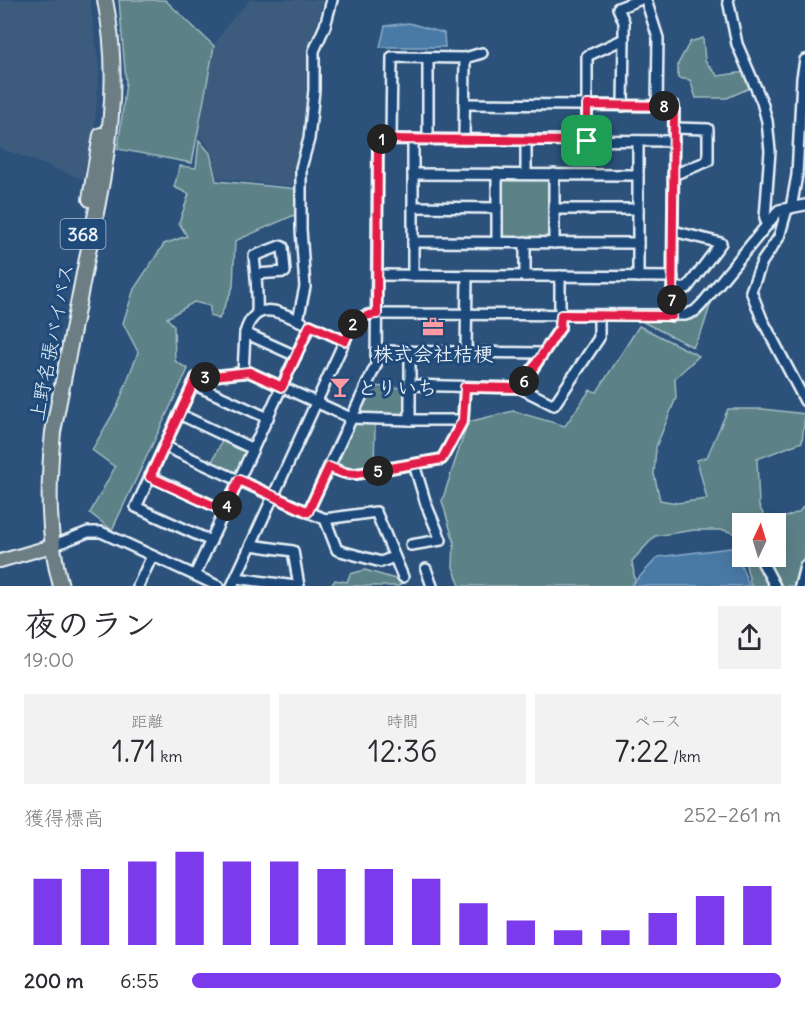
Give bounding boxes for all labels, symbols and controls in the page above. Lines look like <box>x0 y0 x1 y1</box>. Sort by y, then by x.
pin: 8 <box>649 91 679 121</box>
text: 8 <box>659 96 669 116</box>
pin <box>561 115 612 166</box>
pin: 1 <box>367 124 397 154</box>
icon: arrive <box>570 124 603 157</box>
text: 1 <box>379 129 385 149</box>
road number: 368 <box>60 219 106 249</box>
street label: 上野名張バイパス <box>24 261 78 423</box>
pin: 7 <box>657 285 687 315</box>
text: 7 <box>668 290 676 310</box>
pin: 2 <box>338 309 368 339</box>
text: 2 <box>349 314 357 334</box>
office icon: 株式会社桔梗 <box>421 315 445 339</box>
place label: 株式会社桔梗 <box>373 341 494 366</box>
pin: 3 <box>190 362 220 392</box>
pin: 6 <box>509 366 539 396</box>
text: 3 <box>200 367 210 387</box>
text: 6 <box>519 371 529 391</box>
bar icon: とりいち <box>328 375 352 399</box>
place label: とりいち <box>357 375 437 400</box>
pin: 5 <box>363 456 393 486</box>
text: 5 <box>373 461 383 481</box>
pin: 4 <box>212 491 242 521</box>
text: 4 <box>222 496 232 516</box>
north arrow <box>732 513 786 567</box>
map controls <box>732 513 786 567</box>
text: 夜のラン <box>24 603 156 645</box>
button: share <box>718 606 781 669</box>
text: 19:00 <box>24 647 74 672</box>
text: 距離 <box>131 711 163 731</box>
text: 時間 <box>386 711 419 731</box>
text: ペース <box>634 711 681 731</box>
text: 1.71 <box>112 732 157 770</box>
text: 12:36 <box>368 732 437 770</box>
text: 7:22 <box>615 732 669 770</box>
text: km <box>157 746 183 766</box>
text: /km <box>669 746 701 766</box>
text: 252–261 m <box>683 802 781 827</box>
text: 獲得標高 <box>24 805 104 830</box>
text: 200 m <box>24 968 84 993</box>
text: 6:55 <box>120 968 159 993</box>

